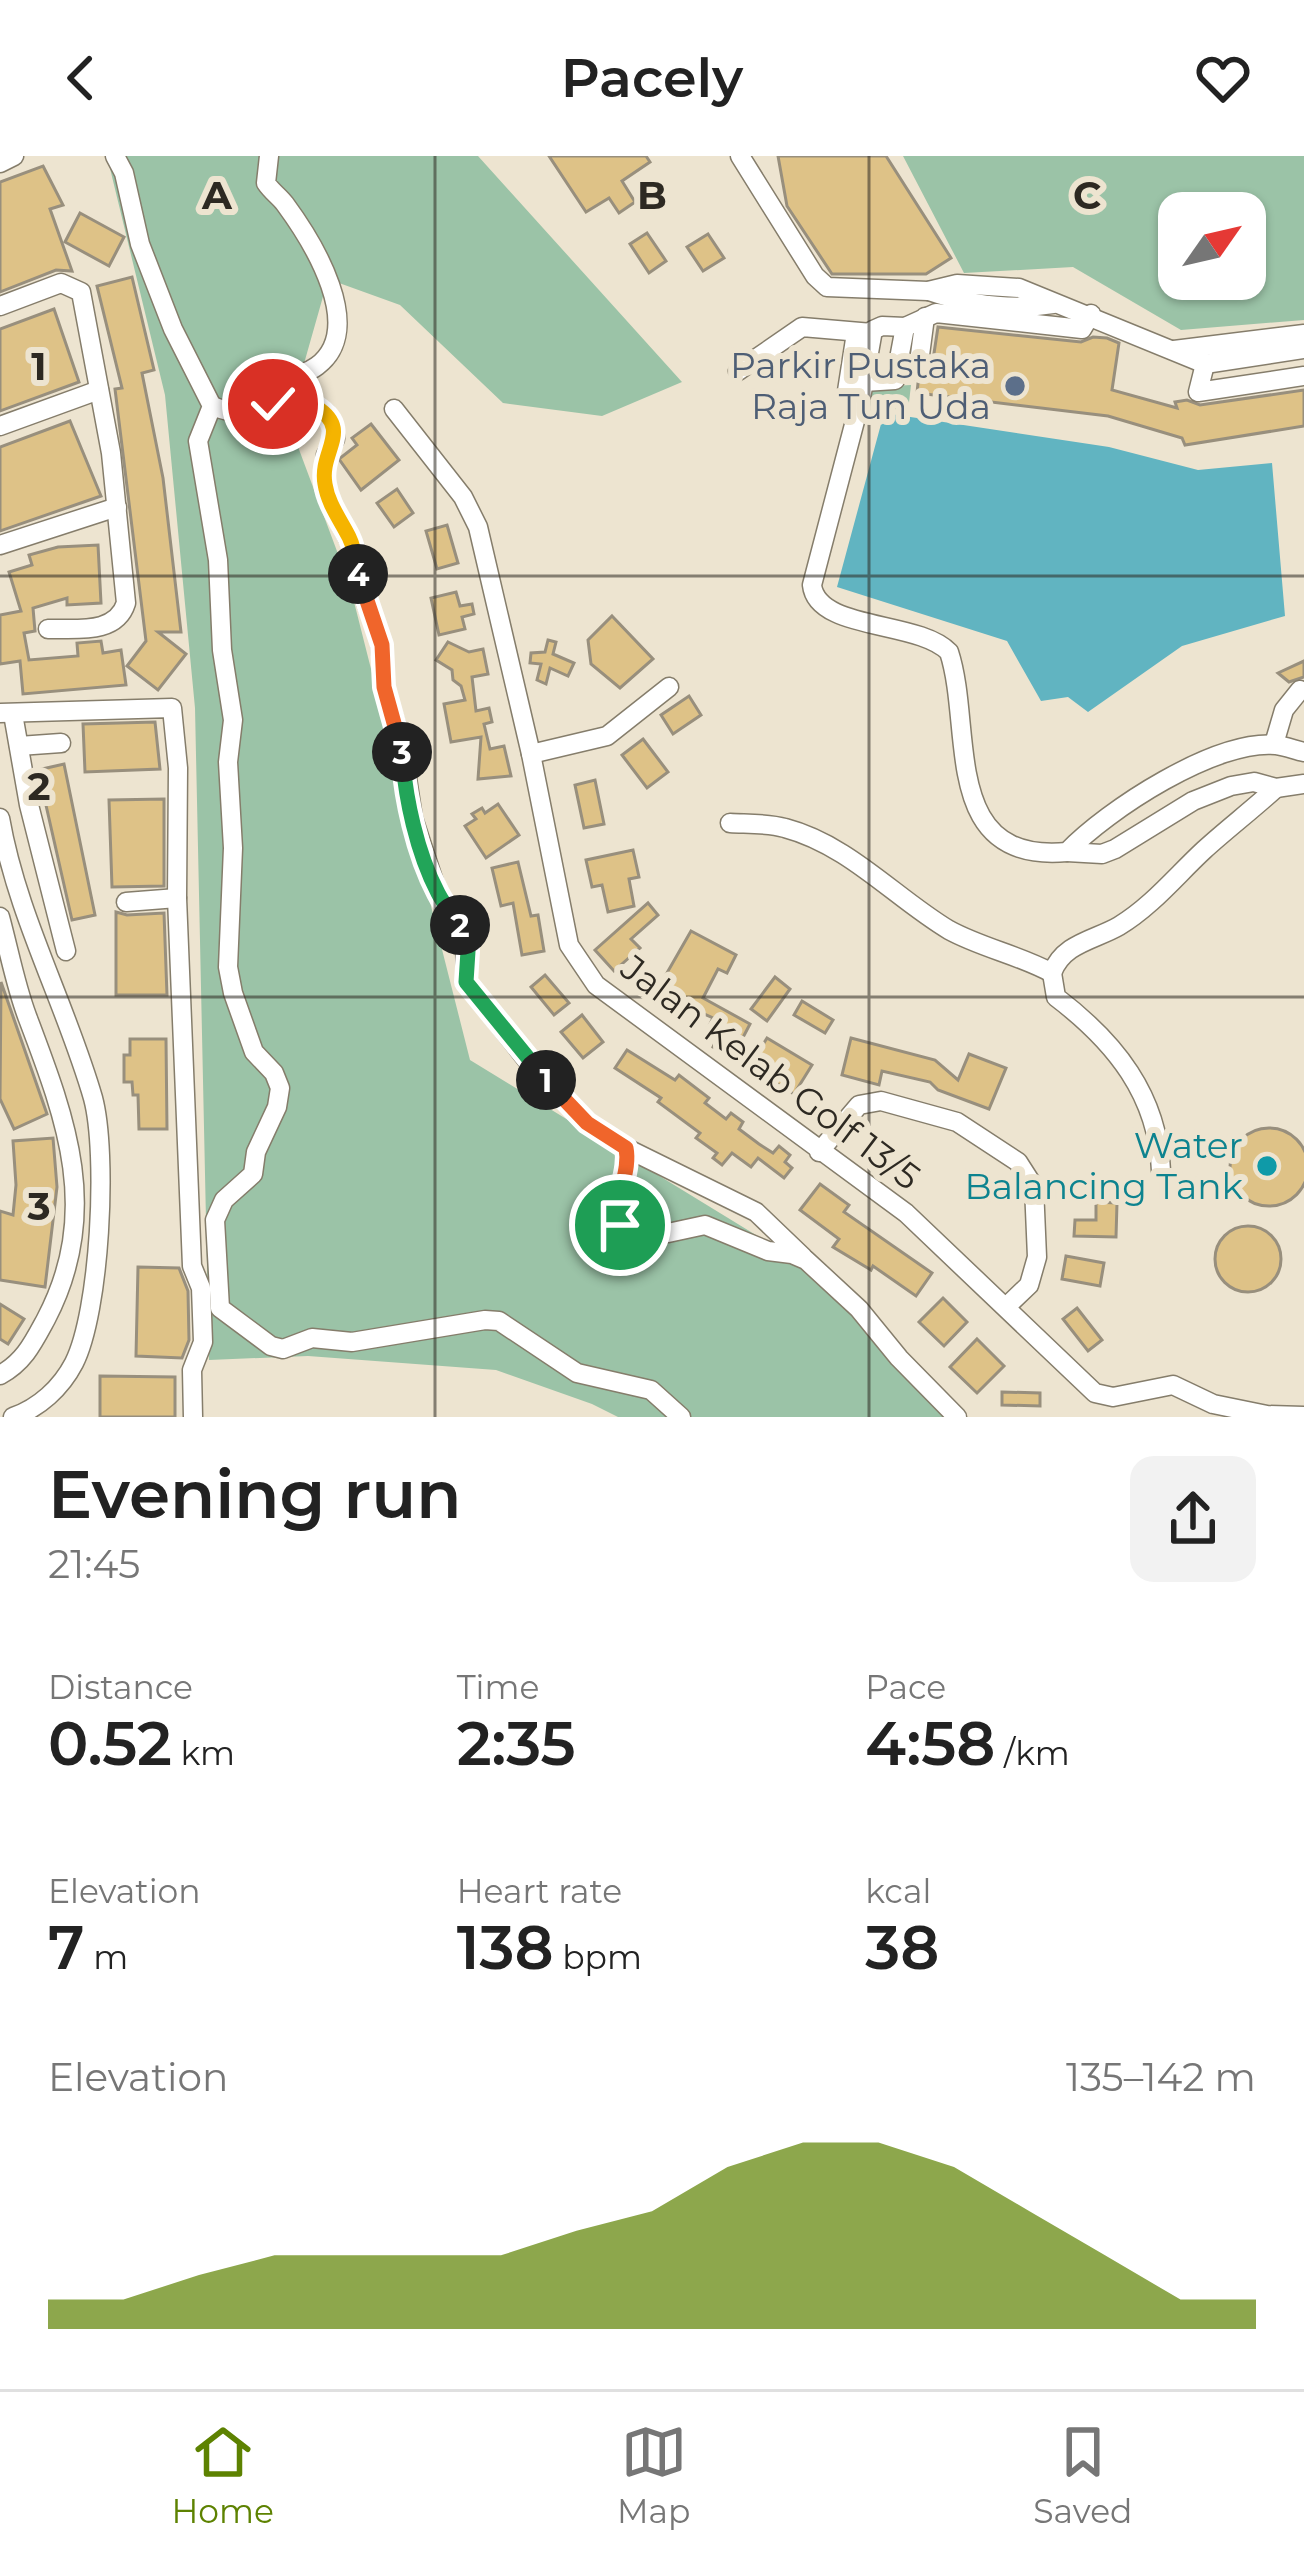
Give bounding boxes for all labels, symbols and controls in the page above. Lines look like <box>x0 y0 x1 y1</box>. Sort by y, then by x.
icon: back <box>48 45 114 111</box>
text: Pacely <box>561 45 743 111</box>
icon: heart <box>1190 45 1256 111</box>
text: A <box>201 171 233 219</box>
text: B <box>637 171 667 219</box>
text: C <box>1073 171 1101 219</box>
north arrow <box>1158 192 1266 300</box>
map controls <box>1158 192 1266 300</box>
text: 1 <box>31 342 47 390</box>
place label: Parkir Pustaka Raja Tun Uda <box>730 343 991 428</box>
pin <box>222 353 324 455</box>
icon: check <box>240 371 306 437</box>
marker: Parkir Pustaka Raja Tun Uda <box>1002 373 1028 399</box>
pin: 4 <box>328 544 388 604</box>
text: 4 <box>347 554 369 594</box>
pin: 3 <box>372 722 432 782</box>
text: 3 <box>392 732 412 772</box>
text: 2 <box>27 762 51 810</box>
pin: 2 <box>430 895 490 955</box>
text: 2 <box>450 905 470 945</box>
street label: Jalan Kelab Golf 13/5 <box>612 945 929 1199</box>
pin: 1 <box>516 1050 576 1110</box>
text: 1 <box>540 1060 552 1100</box>
place label: Water Balancing Tank <box>965 1123 1243 1208</box>
marker: Water Balancing Tank <box>1254 1153 1280 1179</box>
pin <box>569 1174 671 1276</box>
text: 3 <box>26 1182 51 1230</box>
icon: arrive <box>587 1192 653 1258</box>
text: Evening run <box>48 1454 461 1535</box>
button: share <box>1130 1456 1256 1582</box>
text: 21:45 <box>48 1540 140 1588</box>
text: Distance <box>48 1667 193 1707</box>
text: Time <box>457 1667 539 1707</box>
text: Pace <box>865 1667 946 1707</box>
text: 0.52 <box>48 1707 172 1780</box>
text: 2:35 <box>457 1707 576 1780</box>
text: 4:58 <box>865 1707 995 1780</box>
text: km <box>172 1733 235 1773</box>
text: /km <box>995 1733 1070 1773</box>
text: Elevation <box>48 1871 201 1911</box>
text: Heart rate <box>457 1871 622 1911</box>
text: kcal <box>865 1871 931 1911</box>
text: 7 <box>48 1911 84 1984</box>
text: 138 <box>457 1911 554 1984</box>
text: 38 <box>865 1911 939 1984</box>
text: m <box>84 1937 128 1977</box>
text: bpm <box>554 1937 642 1977</box>
text: Elevation <box>48 2053 228 2101</box>
text: 135–142 m <box>1066 2053 1256 2101</box>
tab: Home <box>172 2419 274 2531</box>
tab: Map <box>617 2419 690 2531</box>
tab: Saved <box>1033 2419 1132 2531</box>

